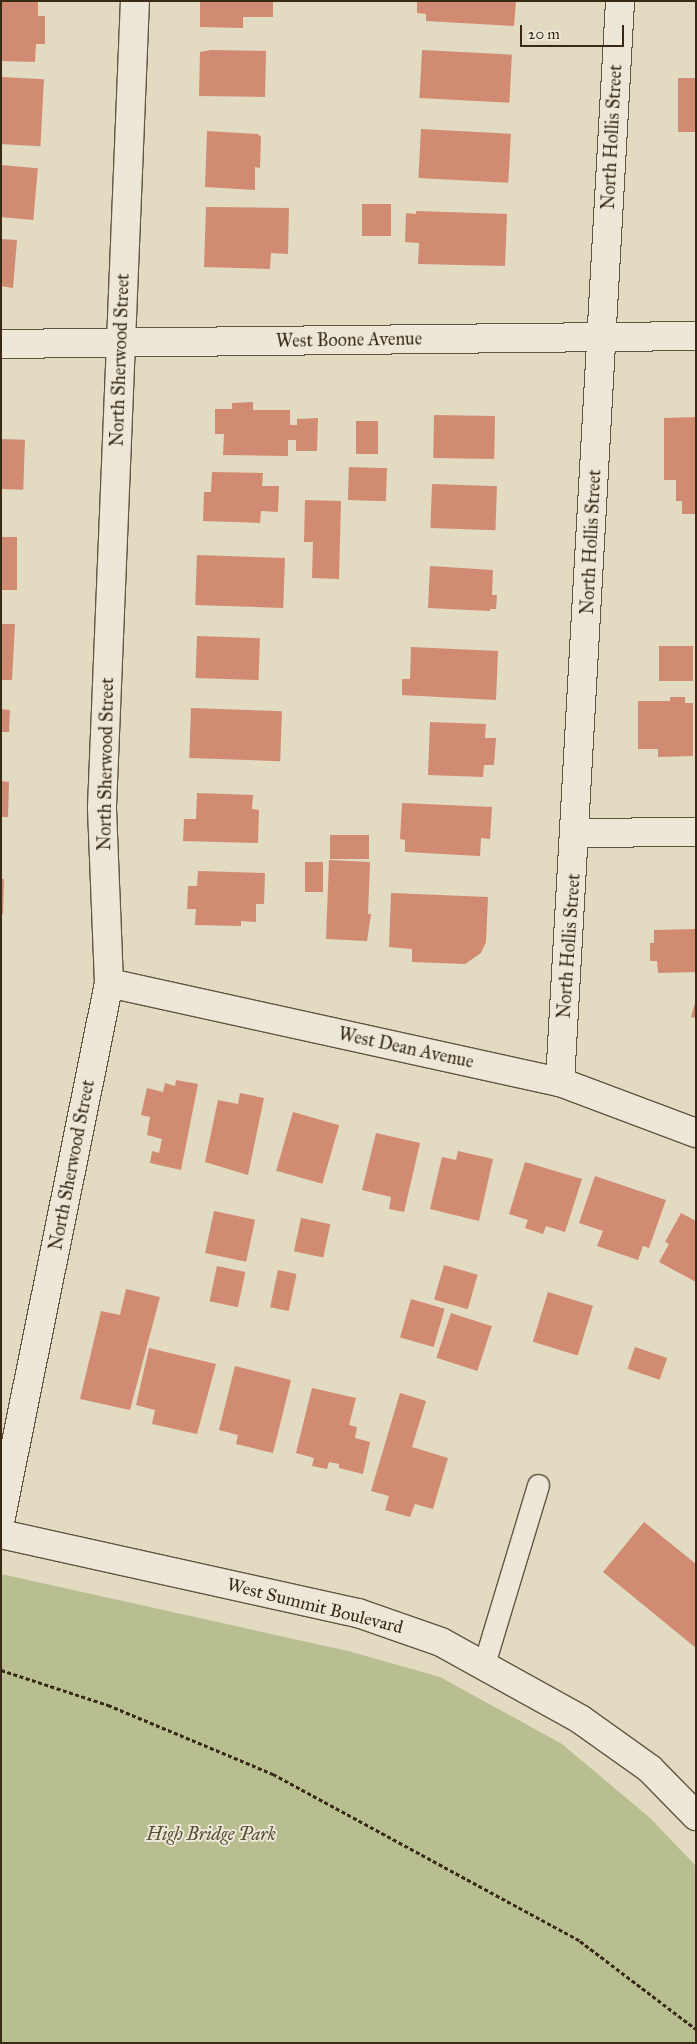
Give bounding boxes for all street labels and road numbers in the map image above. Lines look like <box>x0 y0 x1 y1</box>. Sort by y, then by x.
street label: North Hollis Street <box>597 64 627 210</box>
street label: North Sherwood Street <box>106 273 134 447</box>
street label: West Boone Avenue <box>276 328 422 352</box>
street label: North Hollis Street <box>576 469 606 615</box>
street label: North Sherwood Street <box>94 677 118 851</box>
street label: North Hollis Street <box>553 873 585 1019</box>
street label: West Dean Avenue <box>336 1023 476 1073</box>
street label: North Sherwood Street <box>45 1078 99 1252</box>
street label: West Summit Boulevard <box>225 1574 405 1638</box>

